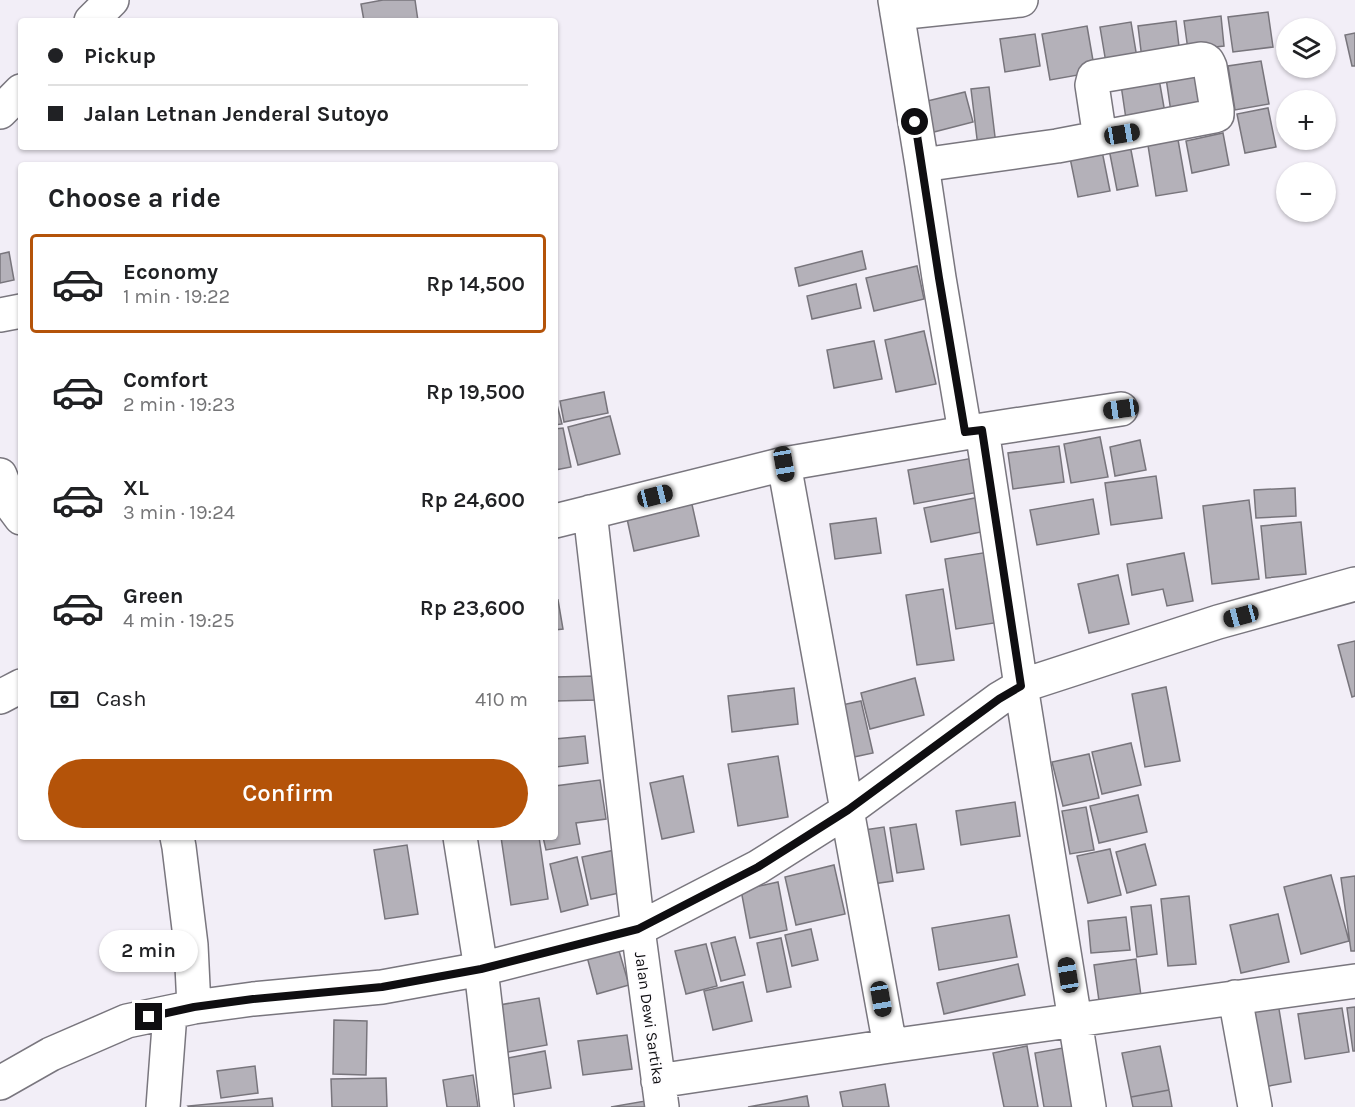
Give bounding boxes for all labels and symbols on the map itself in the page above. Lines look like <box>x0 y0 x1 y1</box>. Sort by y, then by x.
route start <box>901 108 928 135</box>
car <box>1103 122 1141 146</box>
car <box>1102 398 1140 420</box>
car <box>772 445 796 483</box>
car <box>635 483 675 509</box>
car <box>1221 603 1261 629</box>
callout: 2 min <box>100 930 198 972</box>
street label: Jalan Dewi Sartika <box>631 950 668 1086</box>
car <box>1056 956 1080 994</box>
car <box>869 980 893 1018</box>
route end <box>135 1003 162 1030</box>

